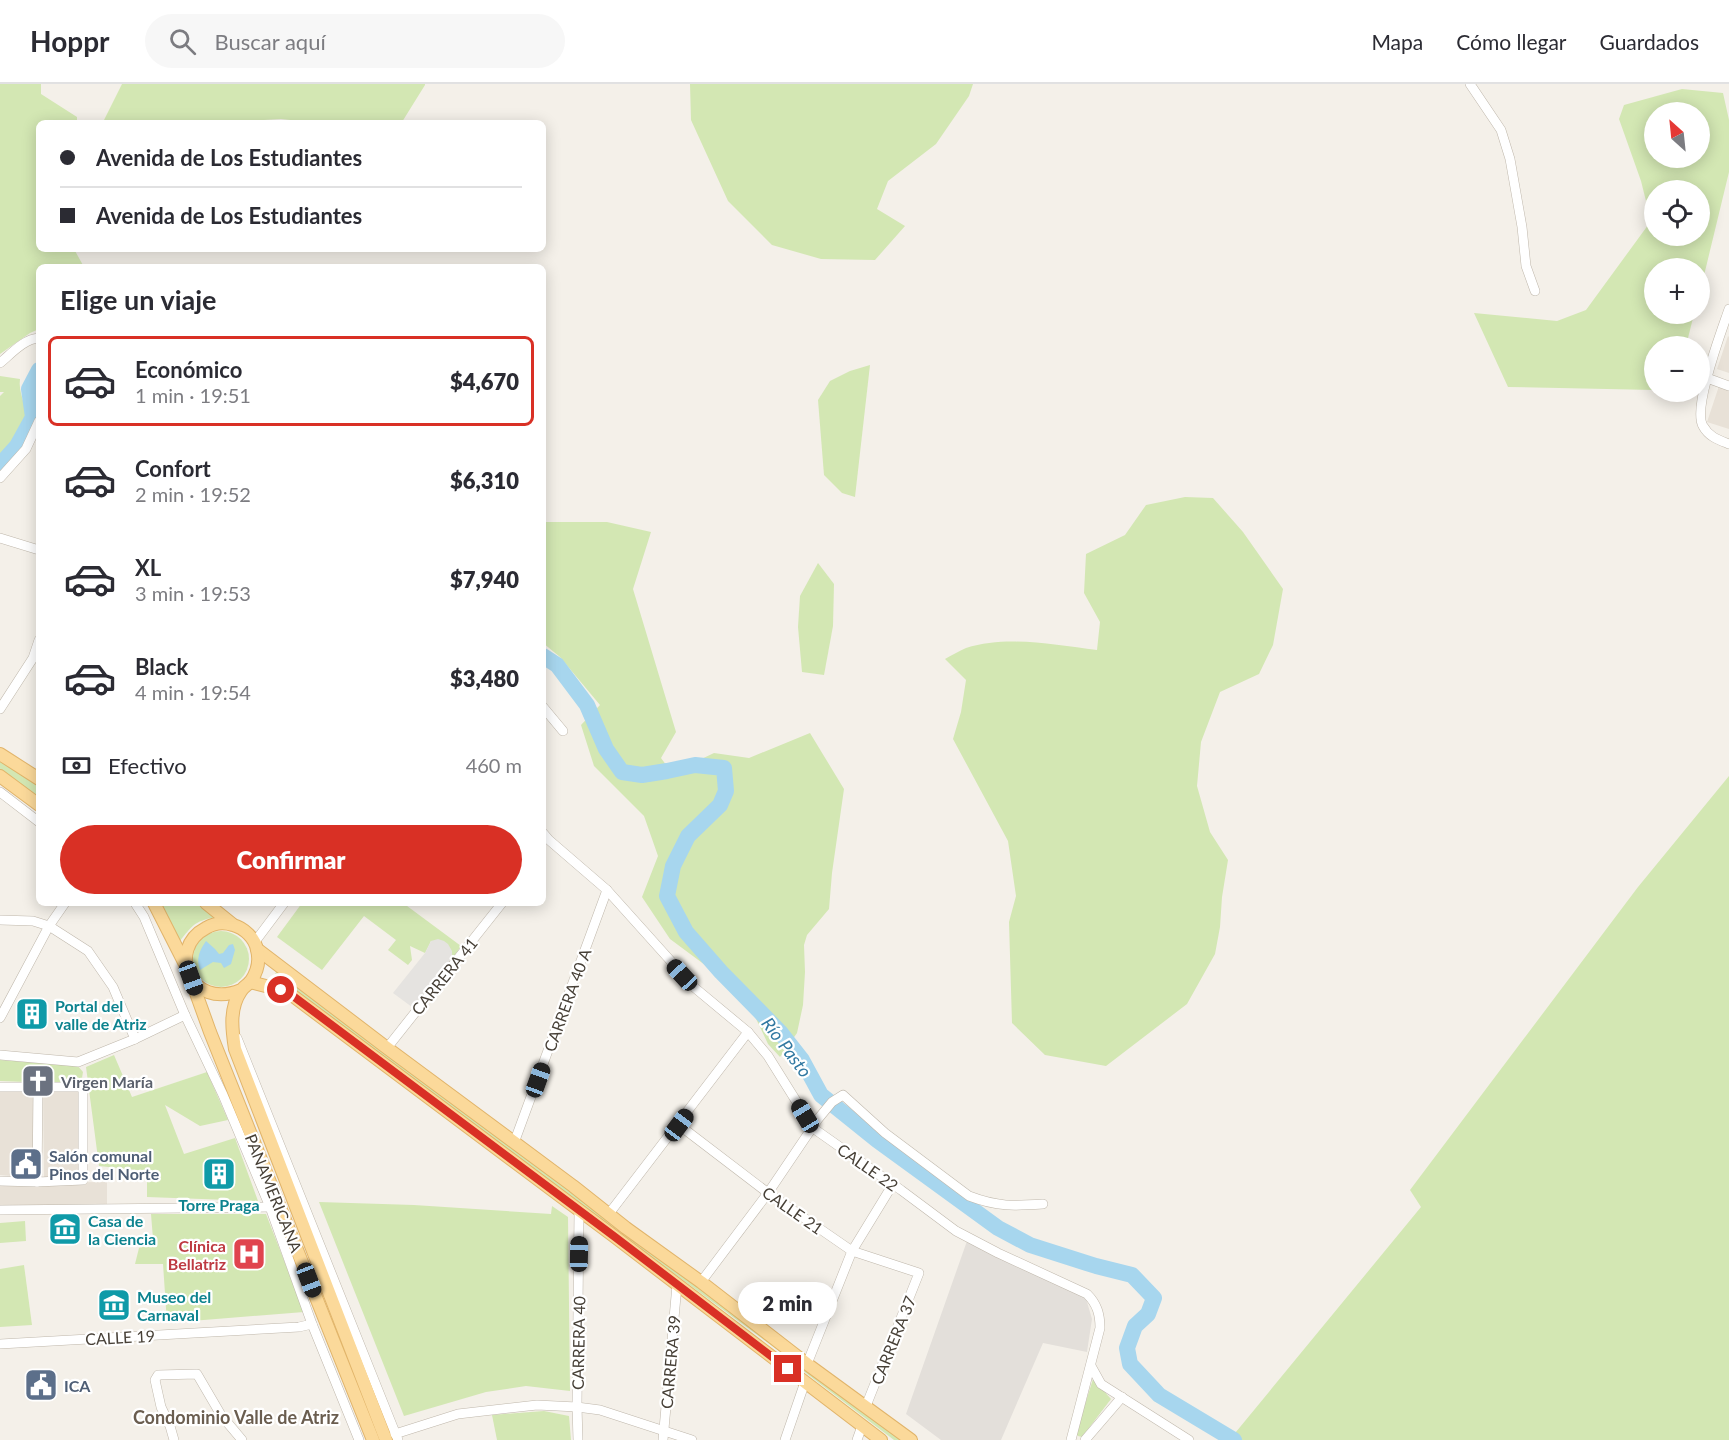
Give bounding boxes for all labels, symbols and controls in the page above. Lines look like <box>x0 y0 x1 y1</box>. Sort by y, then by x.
search box <box>145 14 565 68</box>
text: Hoppr <box>30 24 109 58</box>
icon: search <box>166 25 199 58</box>
text: Buscar aquí <box>214 28 326 55</box>
text: Mapa <box>1371 29 1423 54</box>
text: Cómo llegar <box>1456 29 1567 54</box>
text: Guardados <box>1600 29 1699 54</box>
north arrow <box>1644 102 1710 168</box>
map controls <box>1644 102 1710 402</box>
text: Avenida de Los Estudiantes <box>96 144 362 171</box>
button: locate <box>1644 180 1710 246</box>
text: Avenida de Los Estudiantes <box>96 202 362 229</box>
button: + <box>1644 258 1710 324</box>
text: Elige un viaje <box>60 283 217 316</box>
button: − <box>1644 336 1710 402</box>
icon: car <box>63 354 117 408</box>
text: Económico <box>135 356 242 383</box>
text: $4,670 <box>450 368 519 395</box>
text: 1 min · 19:51 <box>135 383 251 407</box>
icon: car <box>63 453 117 507</box>
text: Confort <box>135 455 211 482</box>
text: $6,310 <box>450 467 519 494</box>
text: 2 min · 19:52 <box>135 482 251 506</box>
icon: car <box>63 552 117 606</box>
text: XL <box>135 554 161 581</box>
text: $7,940 <box>450 566 519 593</box>
text: 3 min · 19:53 <box>135 581 251 605</box>
icon: car <box>63 651 117 705</box>
text: Black <box>135 653 188 680</box>
text: $3,480 <box>450 665 519 692</box>
text: 4 min · 19:54 <box>135 680 251 704</box>
icon: cash <box>60 749 93 782</box>
text: Efectivo <box>108 752 187 779</box>
text: 460 m <box>466 753 522 777</box>
button: Confirmar <box>60 825 522 894</box>
street label: CARRERA 41 <box>407 934 481 1018</box>
street label: CARRERA 40 A <box>540 946 594 1054</box>
car <box>663 956 701 994</box>
car <box>176 958 206 998</box>
route start <box>267 976 294 1003</box>
building icon: Portal del valle de Atriz <box>14 996 50 1032</box>
place label: Portal del valle de Atriz <box>55 996 147 1033</box>
water label: Río Pasto <box>757 1013 817 1081</box>
car <box>523 1060 553 1100</box>
church icon: Virgen María <box>20 1063 56 1099</box>
place label: Virgen María <box>60 1072 153 1091</box>
car <box>788 1096 822 1136</box>
car <box>661 1105 697 1145</box>
street label: PANAMERICANA <box>242 1131 306 1255</box>
street label: CALLE 22 <box>834 1139 902 1195</box>
public building icon: Salón comunal Pinos del Norte <box>8 1146 44 1182</box>
place label: Salón comunal Pinos del Norte <box>49 1146 160 1183</box>
building icon: Torre Praga <box>201 1156 237 1192</box>
street label: CALLE 21 <box>759 1182 827 1238</box>
place label: Torre Praga <box>178 1195 260 1214</box>
museum icon: Casa de la Ciencia <box>47 1211 83 1247</box>
place label: Casa de la Ciencia <box>88 1211 156 1248</box>
place label: Clínica Bellatriz <box>168 1236 226 1273</box>
hospital icon: Clínica Bellatriz <box>231 1236 267 1272</box>
car <box>570 1236 588 1272</box>
car <box>294 1260 324 1300</box>
callout: 2 min <box>738 1282 838 1324</box>
museum icon: Museo del Carnaval <box>96 1287 132 1323</box>
place label: Museo del Carnaval <box>137 1287 211 1324</box>
text: 2 min <box>763 1291 812 1315</box>
street label: CARRERA 37 <box>867 1293 919 1387</box>
street label: CARRERA 40 <box>568 1296 588 1390</box>
street label: CARRERA 39 <box>656 1314 684 1410</box>
street label: CALLE 19 <box>85 1326 155 1348</box>
route end <box>774 1355 801 1382</box>
public building icon: ICA <box>23 1367 59 1403</box>
place label: ICA <box>64 1376 91 1395</box>
district label: Condominio Valle de Atriz <box>133 1406 339 1428</box>

